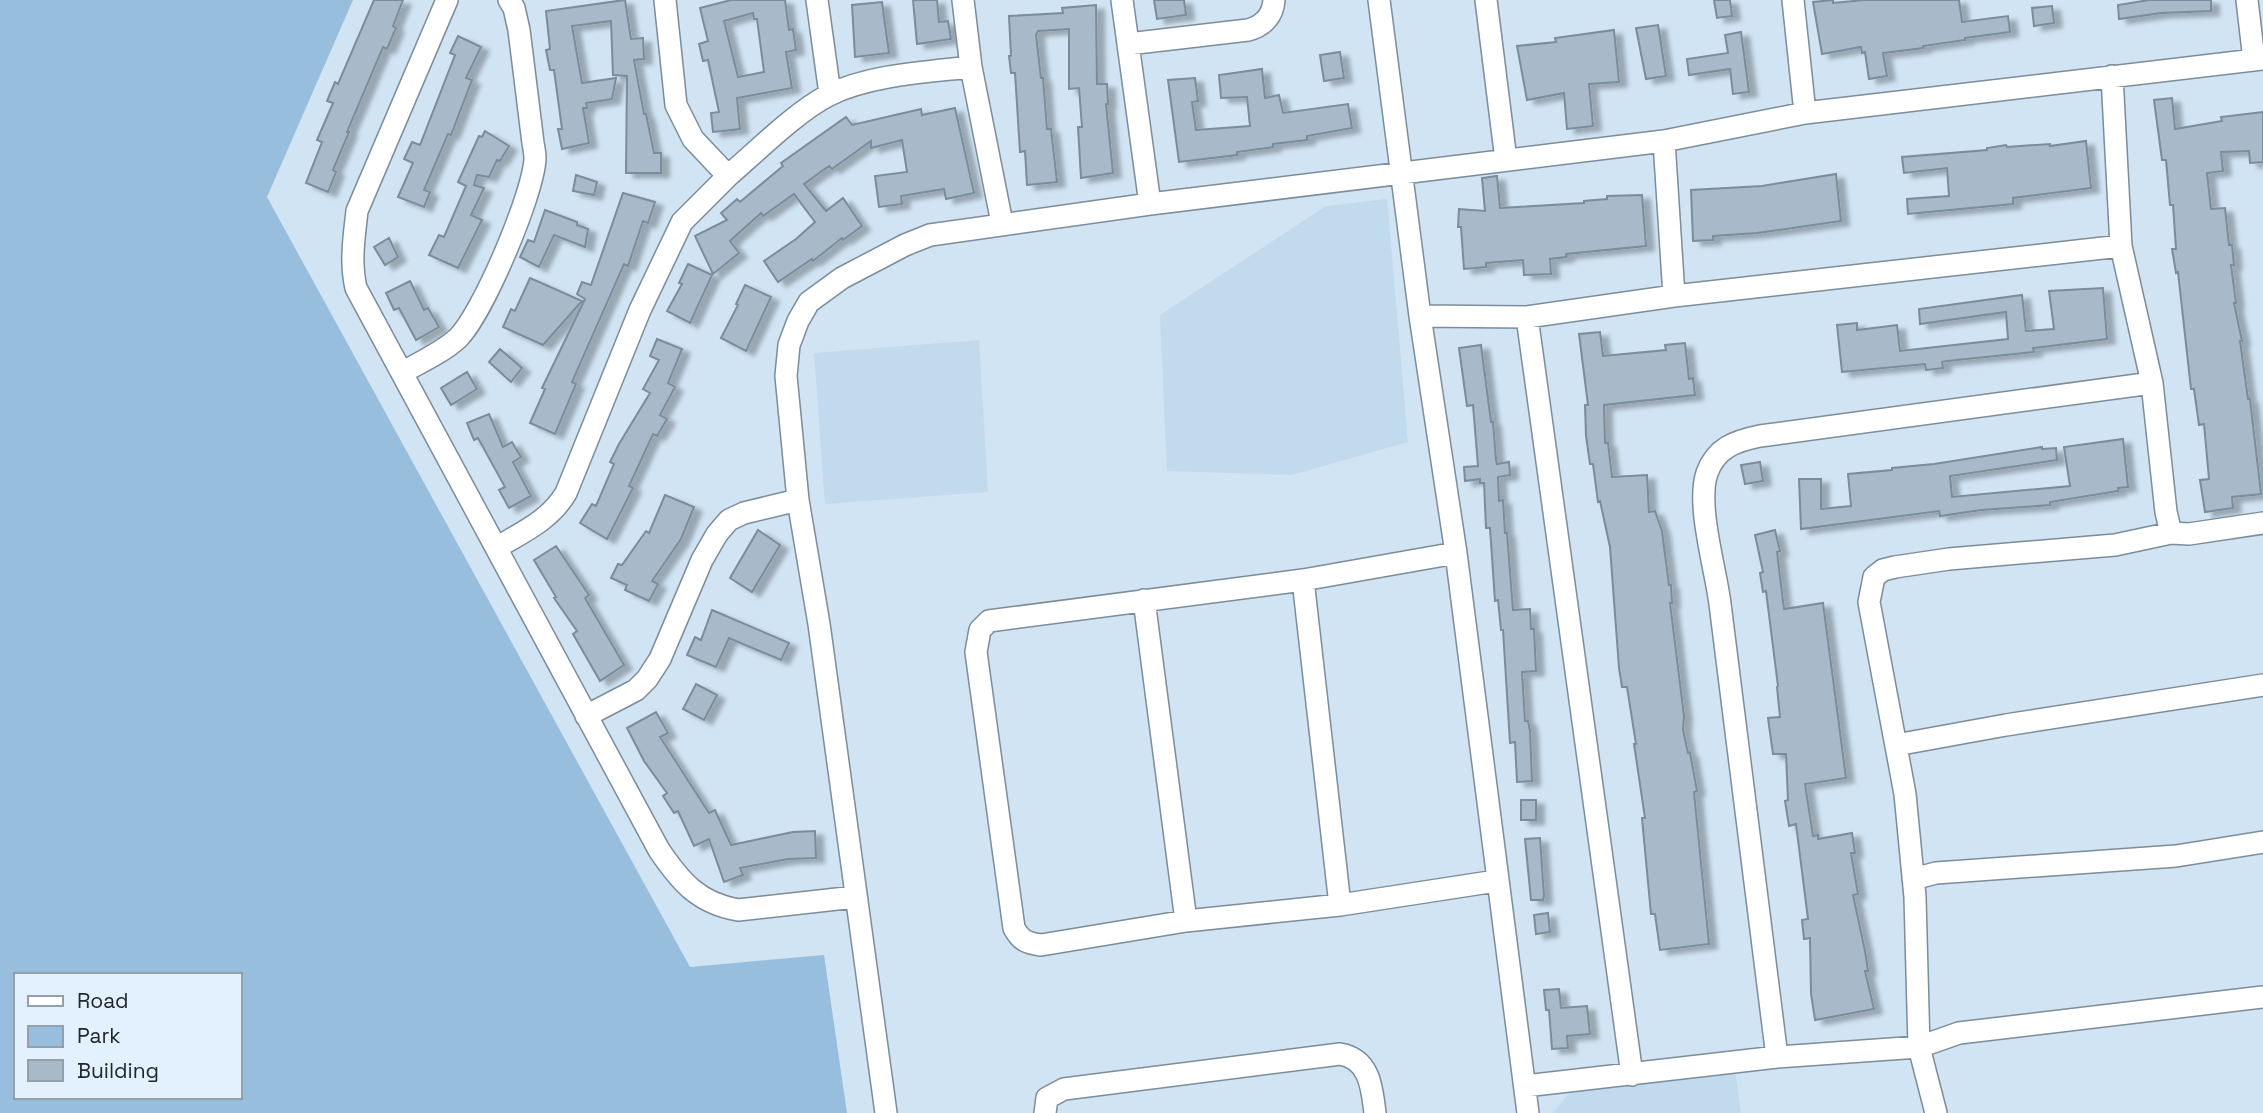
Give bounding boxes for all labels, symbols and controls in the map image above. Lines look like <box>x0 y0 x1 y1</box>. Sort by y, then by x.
legend <box>14 973 242 1099</box>
text: Road <box>77 987 129 1014</box>
text: Park <box>77 1022 121 1049</box>
text: Building <box>77 1057 159 1084</box>

